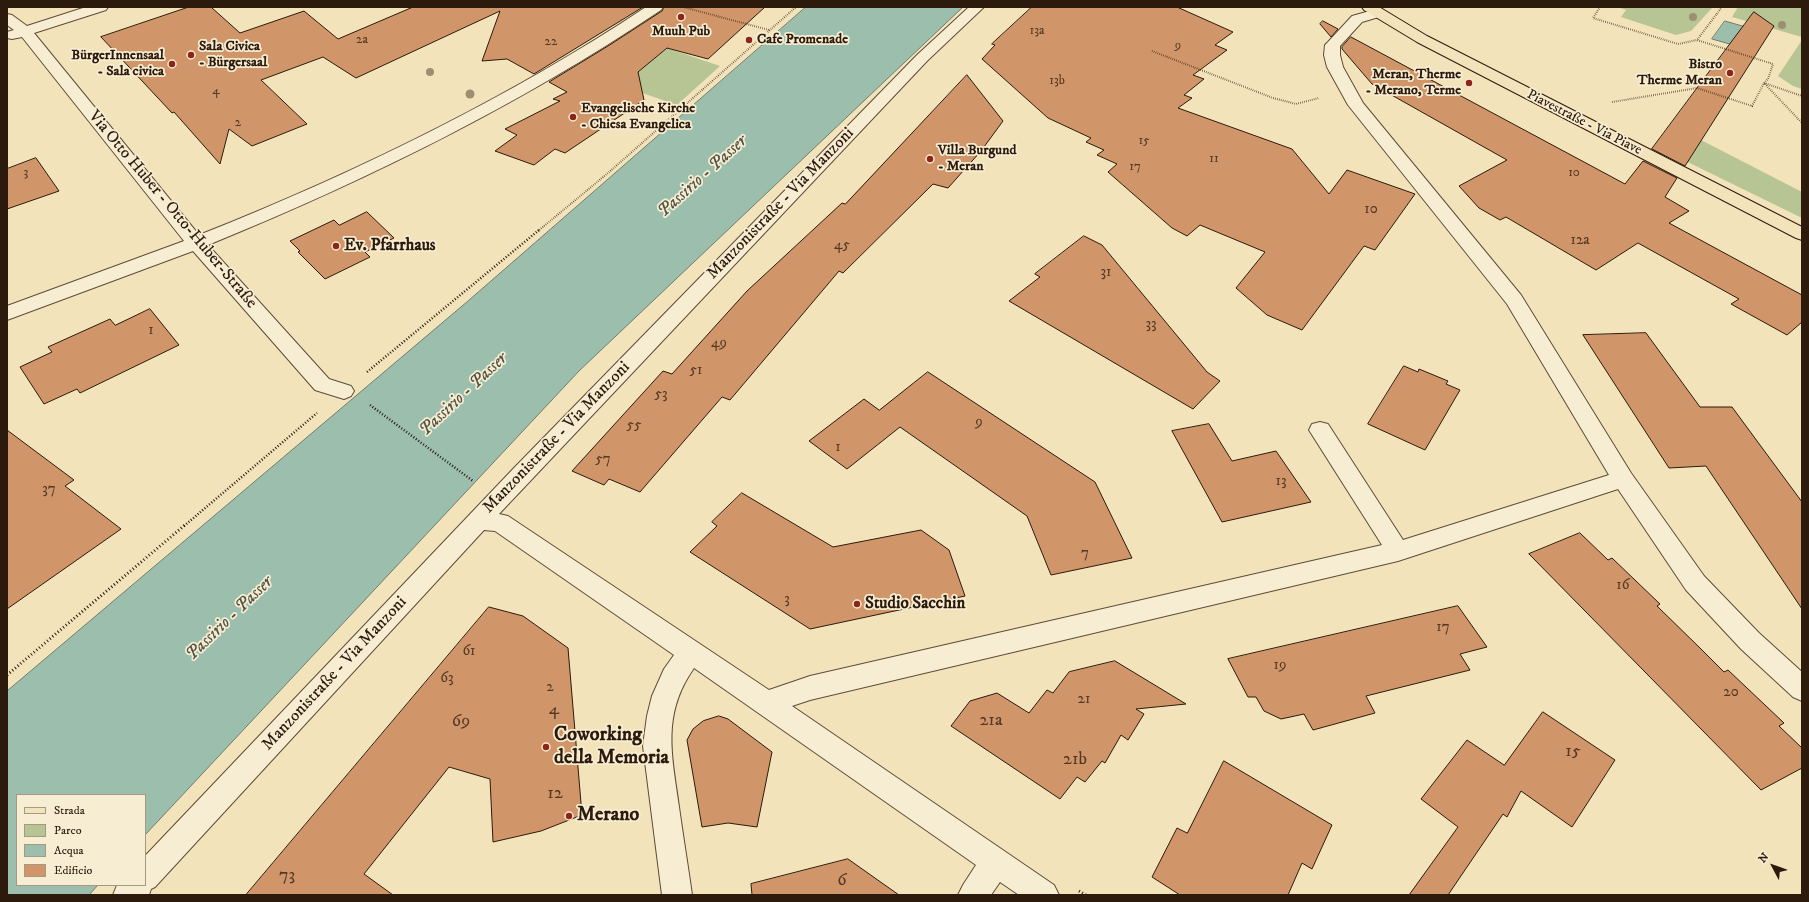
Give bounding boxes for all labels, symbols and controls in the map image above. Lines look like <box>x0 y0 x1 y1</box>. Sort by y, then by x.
marker: Muuh Pub <box>676 12 686 22</box>
house number: 13a <box>1029 23 1045 39</box>
place label: Muuh Pub <box>652 24 710 40</box>
house number: 2a <box>356 32 368 48</box>
place label: Cafe Promenade <box>757 32 848 48</box>
house number: 22 <box>545 34 557 50</box>
marker: Cafe Promenade <box>744 35 754 45</box>
house number: 9 <box>1175 38 1181 54</box>
place label: Sala Civica - Bürgersaal <box>199 39 267 72</box>
place label: BürgerInnensaal - Sala civica <box>71 48 164 80</box>
marker: Sala Civica - Bürgersaal <box>186 50 196 60</box>
place label: Bistro Therme Meran <box>1637 57 1722 90</box>
marker: BürgerInnensaal - Sala civica <box>167 59 177 69</box>
place label: Meran, Therme - Merano, Terme <box>1365 67 1461 100</box>
marker: Bistro Therme Meran <box>1725 68 1735 78</box>
house number: 13b <box>1049 73 1065 89</box>
marker: Meran, Therme - Merano, Terme <box>1464 78 1474 88</box>
house number: 4 <box>212 83 220 99</box>
street label: Piavestraße - Via Piave <box>1524 87 1644 159</box>
place label: Evangelische Kirche - Chiesa Evangelica <box>581 101 695 134</box>
street label: Via Otto Huber - Otto-Huber-Straße <box>83 107 261 313</box>
marker: Evangelische Kirche - Chiesa Evangelica <box>568 112 578 122</box>
house number: 2 <box>235 115 241 131</box>
street label: Manzonistraße - Via Manzoni <box>703 124 859 284</box>
water label: Passirio - Passer <box>654 131 752 223</box>
house number: 15 <box>1138 133 1150 149</box>
place label: Villa Burgund - Meran <box>938 143 1016 176</box>
house number: 11 <box>1209 151 1219 167</box>
marker: Villa Burgund - Meran <box>925 154 935 164</box>
house number: 17 <box>1129 159 1141 175</box>
house number: 3 <box>24 165 28 181</box>
house number: 10 <box>1568 165 1580 181</box>
house number: 10 <box>1364 201 1378 219</box>
house number: 12a <box>1570 232 1590 250</box>
place label: Ev. Pfarrhaus <box>344 236 436 256</box>
house number: 45 <box>834 237 850 255</box>
marker: Ev. Pfarrhaus <box>331 241 341 251</box>
house number: 31 <box>1100 264 1112 282</box>
house number: 33 <box>1145 316 1157 334</box>
house number: 1 <box>148 322 154 340</box>
house number: 49 <box>711 335 727 353</box>
water label: Passirio - Passer <box>415 349 513 441</box>
street label: Manzonistraße - Via Manzoni <box>479 358 635 518</box>
house number: 51 <box>690 362 702 380</box>
house number: 53 <box>654 386 668 404</box>
house number: 9 <box>975 414 983 432</box>
house number: 55 <box>627 417 641 435</box>
house number: 1 <box>835 439 841 457</box>
house number: 57 <box>595 451 611 469</box>
house number: 13 <box>1275 473 1287 491</box>
house number: 37 <box>42 481 56 499</box>
house number: 7 <box>1081 545 1089 563</box>
water label: Passirio - Passer <box>182 572 278 666</box>
house number: 16 <box>1616 577 1630 595</box>
house number: 3 <box>784 591 790 609</box>
street label: Manzonistraße - Via Manzoni <box>258 593 412 755</box>
place label: Studio Sacchin <box>865 594 965 614</box>
marker: Studio Sacchin <box>852 599 862 609</box>
house number: 17 <box>1436 619 1450 637</box>
house number: 61 <box>462 643 476 661</box>
house number: 19 <box>1274 657 1286 675</box>
house number: 63 <box>440 670 454 688</box>
house number: 2 <box>546 679 554 697</box>
house number: 20 <box>1723 684 1739 702</box>
house number: 21 <box>1078 691 1090 709</box>
house number: 4 <box>549 699 559 721</box>
house number: 21a <box>979 710 1003 732</box>
house number: 69 <box>452 711 470 733</box>
place label: Coworking della Memoria <box>554 724 669 771</box>
house number: 15 <box>1565 741 1581 763</box>
marker: Coworking della Memoria <box>541 742 551 752</box>
house number: 21b <box>1063 749 1087 771</box>
house number: 12 <box>547 783 563 805</box>
legend <box>16 794 146 886</box>
text: Strada <box>54 803 85 818</box>
place label: Merano <box>577 804 639 828</box>
marker: Merano <box>564 811 574 821</box>
text: Parco <box>54 823 82 838</box>
text: Acqua <box>54 843 84 858</box>
north arrow <box>1753 846 1793 886</box>
text: N <box>1756 850 1772 866</box>
text: Edificio <box>54 863 92 878</box>
house number: 73 <box>279 865 295 887</box>
house number: 6 <box>837 870 847 892</box>

